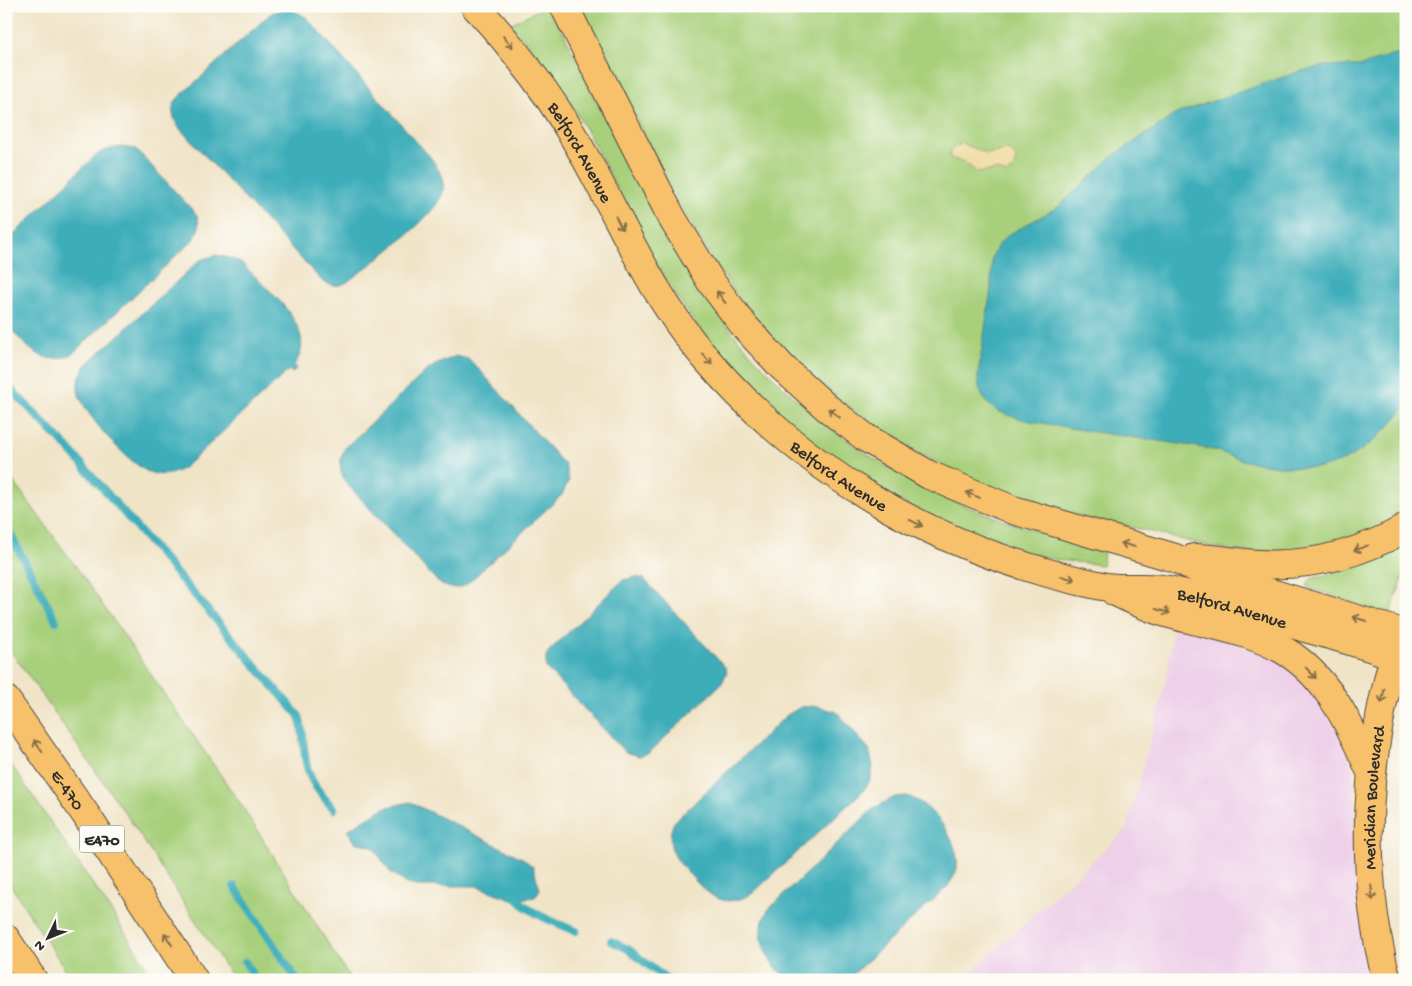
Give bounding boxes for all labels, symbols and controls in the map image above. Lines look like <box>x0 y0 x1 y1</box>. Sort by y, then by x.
one-way arrow <box>502 36 513 49</box>
street label: Belford Avenue <box>541 98 616 208</box>
one-way arrow <box>614 216 624 231</box>
one-way arrow <box>716 290 726 304</box>
one-way arrow <box>701 353 713 366</box>
one-way arrow <box>828 408 841 419</box>
street label: Belford Avenue <box>784 436 891 518</box>
one-way arrow <box>966 490 981 499</box>
one-way arrow <box>908 519 923 529</box>
one-way arrow <box>1120 539 1136 549</box>
one-way arrow <box>1354 544 1370 553</box>
one-way arrow <box>1060 574 1076 583</box>
street label: Belford Avenue <box>1174 584 1290 635</box>
one-way arrow <box>1155 607 1171 617</box>
one-way arrow <box>1352 613 1368 623</box>
one-way arrow <box>1305 666 1317 679</box>
one-way arrow <box>1378 688 1387 704</box>
street label: Meridian Boulevard <box>1361 723 1392 870</box>
one-way arrow <box>33 739 43 753</box>
street label: E-470 <box>45 766 88 815</box>
road number: E470 <box>80 826 124 852</box>
one-way arrow <box>1367 884 1376 900</box>
north arrow <box>22 914 72 964</box>
one-way arrow <box>163 932 173 946</box>
text: N <box>31 936 50 954</box>

